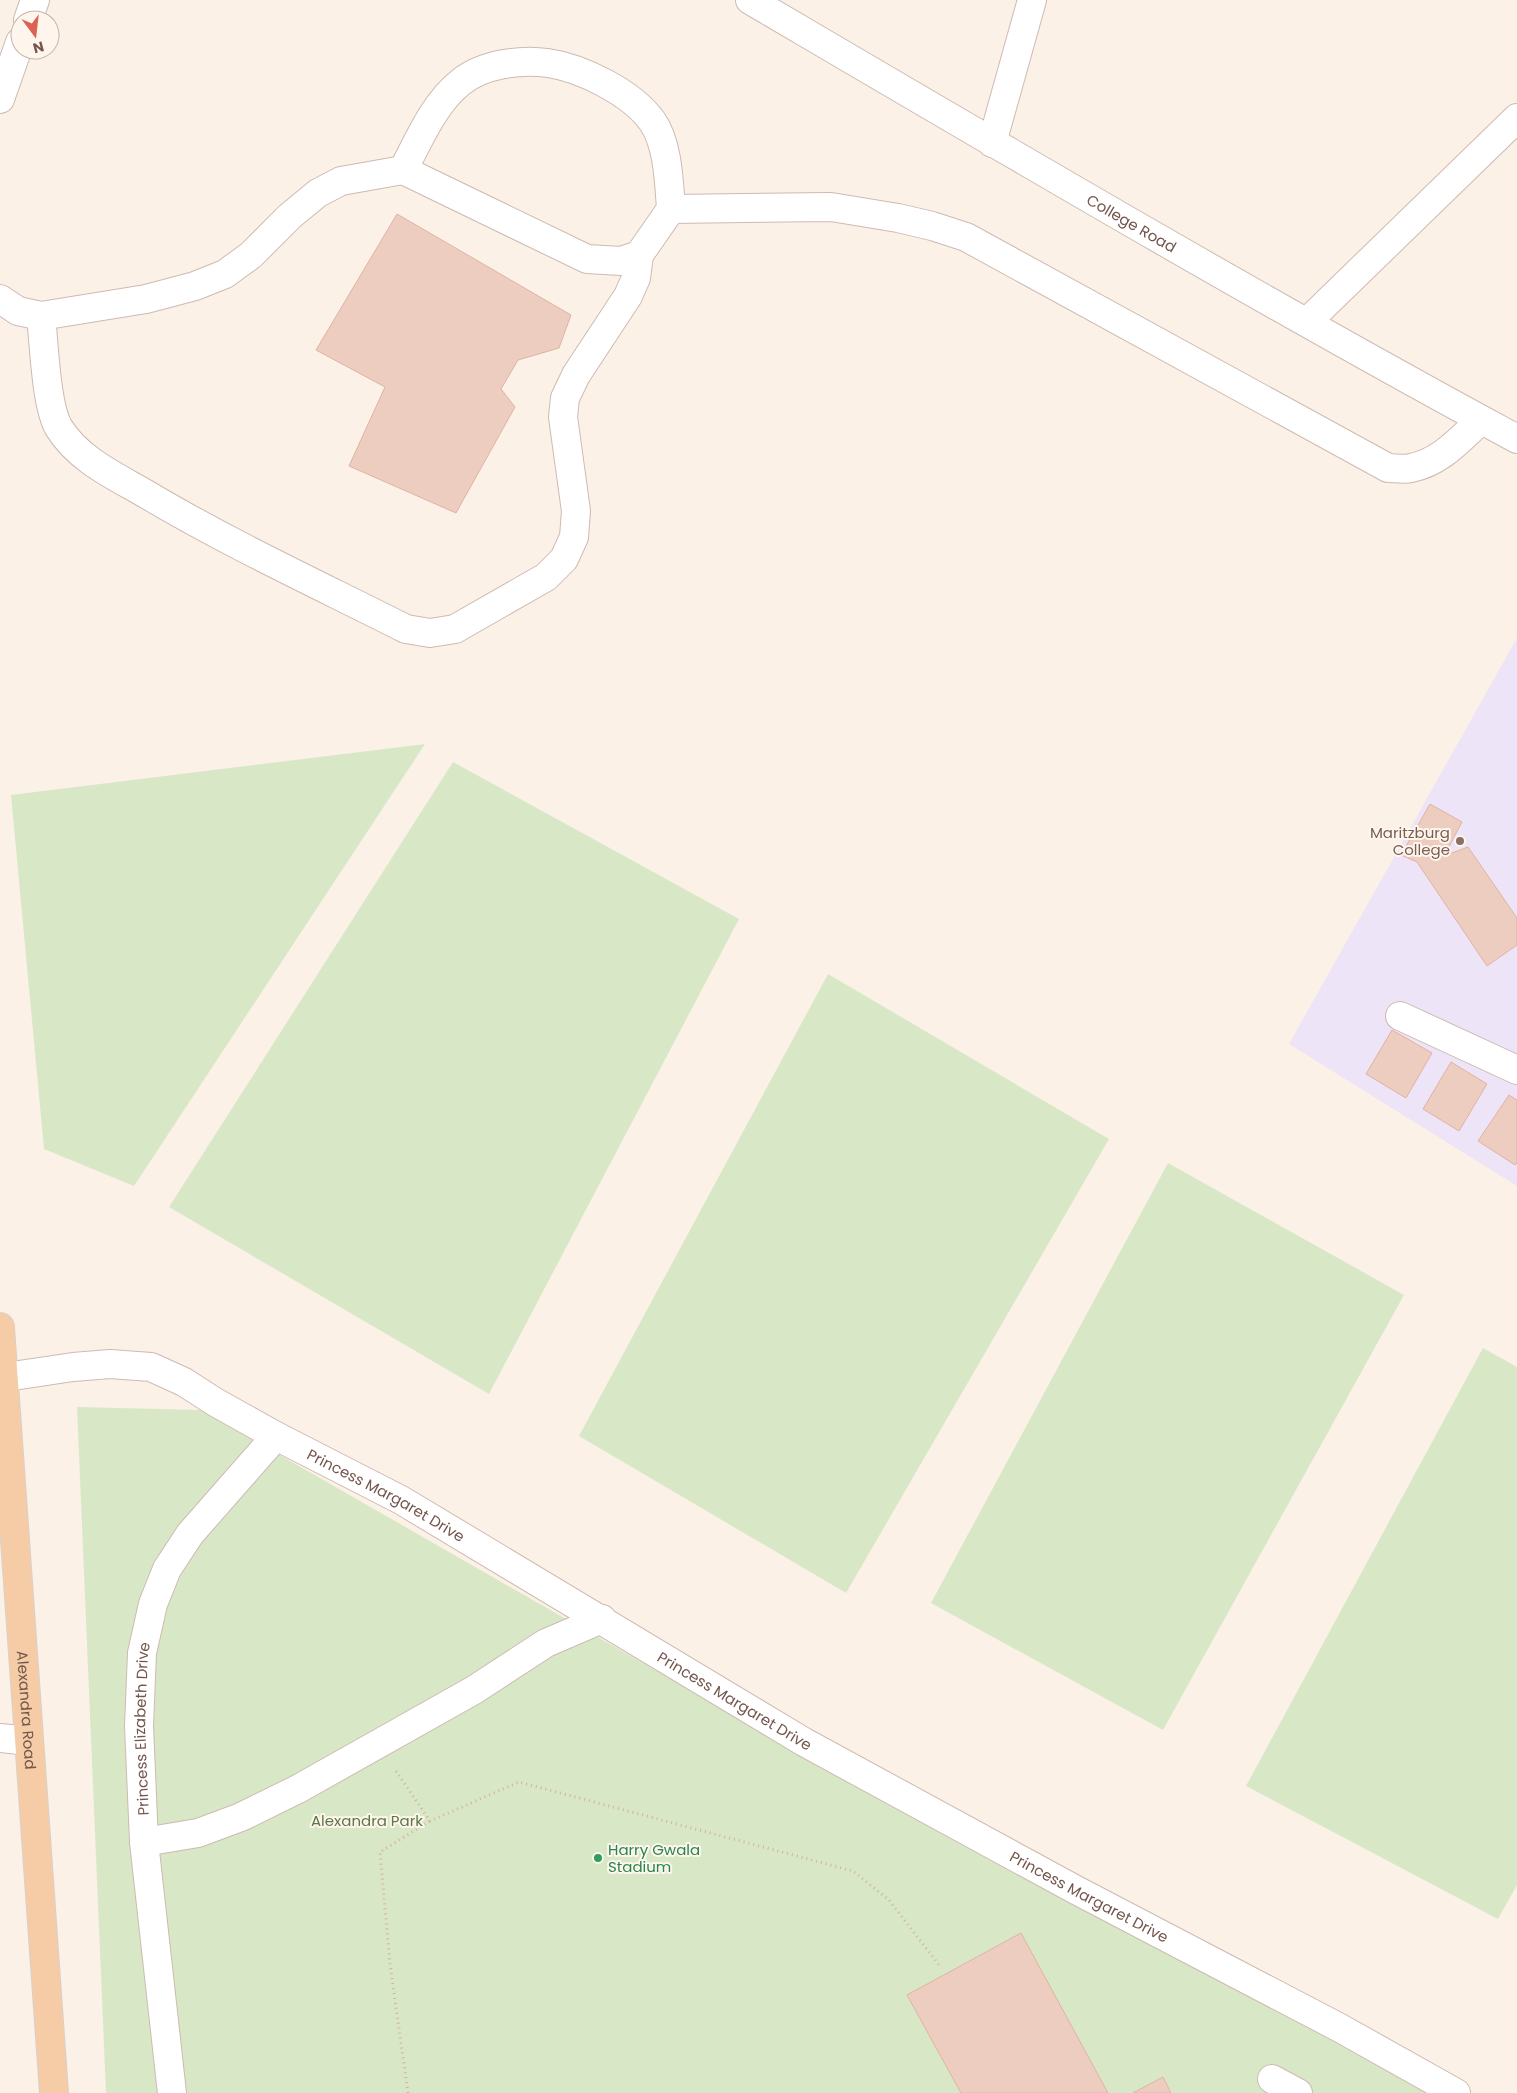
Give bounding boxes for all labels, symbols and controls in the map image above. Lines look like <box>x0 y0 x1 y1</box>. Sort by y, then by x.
north arrow <box>10 10 60 60</box>
text: N <box>31 37 46 59</box>
street label: College Road <box>1083 189 1180 257</box>
place label: Maritzburg College <box>1370 822 1450 860</box>
marker: Maritzburg College <box>1454 835 1466 847</box>
street label: Princess Margaret Drive <box>304 1443 469 1547</box>
street label: Princess Elizabeth Drive <box>128 1640 155 1816</box>
street label: Princess Margaret Drive <box>654 1646 816 1755</box>
street label: Alexandra Road <box>12 1650 42 1770</box>
park label: Alexandra Park <box>311 1810 423 1831</box>
place label: Harry Gwala Stadium <box>608 1839 700 1877</box>
street label: Princess Margaret Drive <box>1006 1846 1172 1947</box>
marker: Harry Gwala Stadium <box>592 1852 604 1864</box>

